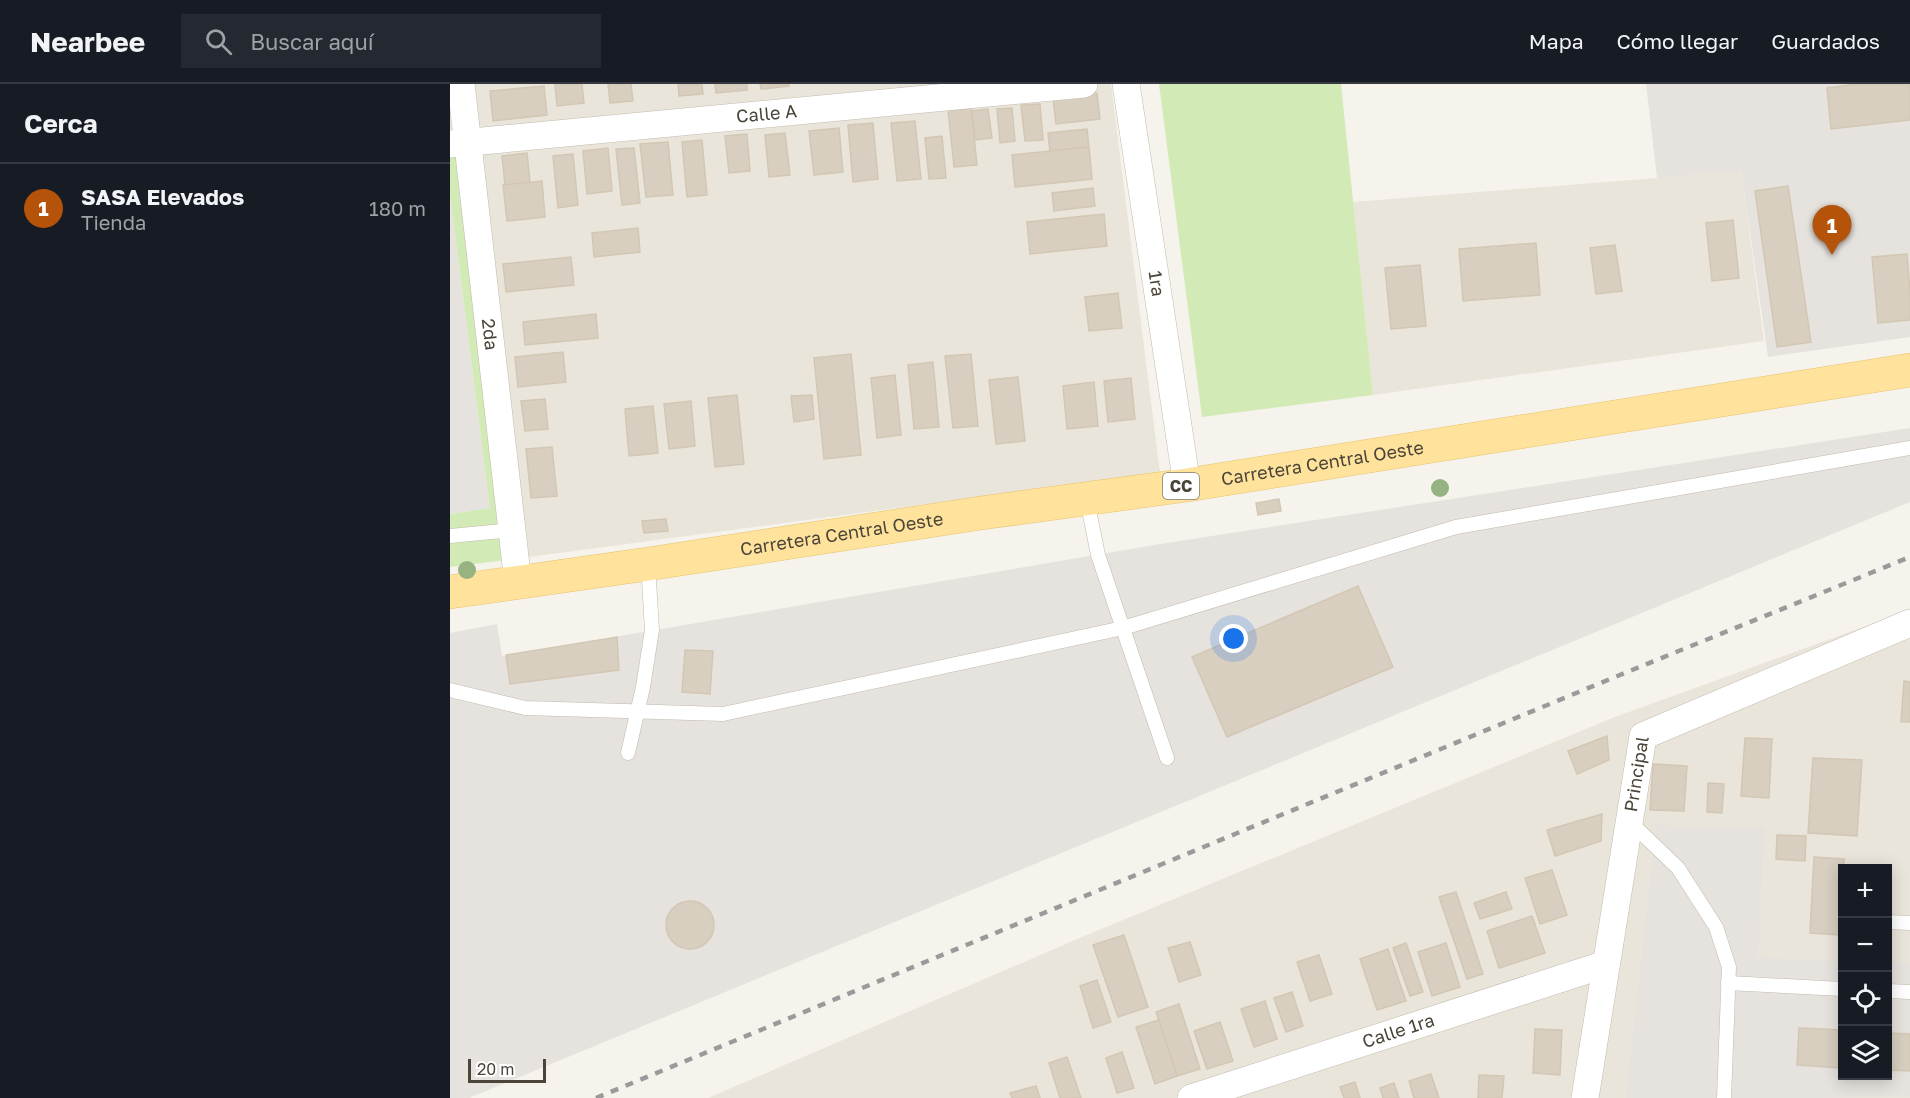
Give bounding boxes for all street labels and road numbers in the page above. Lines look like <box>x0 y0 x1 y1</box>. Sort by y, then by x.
street label: Calle A <box>735 99 798 127</box>
street label: 1ra <box>1145 269 1170 298</box>
street label: 2da <box>478 317 503 351</box>
street label: Carretera Central Oeste <box>1219 435 1425 489</box>
road number: CC <box>1163 473 1199 499</box>
street label: Carretera Central Oeste <box>739 507 945 560</box>
street label: Principal <box>1619 734 1653 813</box>
street label: Calle 1ra <box>1359 1008 1437 1052</box>

